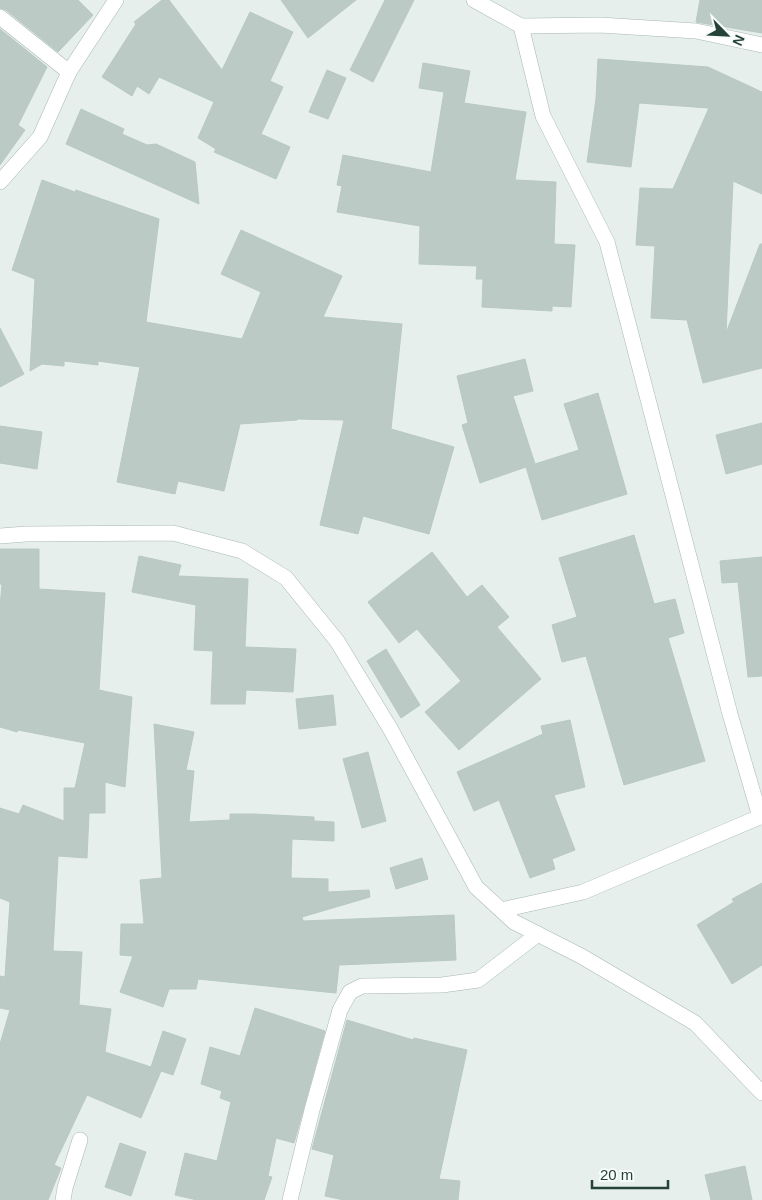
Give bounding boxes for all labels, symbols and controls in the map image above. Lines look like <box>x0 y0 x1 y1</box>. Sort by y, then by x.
north arrow <box>702 10 752 60</box>
text: N <box>730 32 748 48</box>
scale bar <box>592 1158 668 1190</box>
text: 20 m <box>600 1166 633 1183</box>

